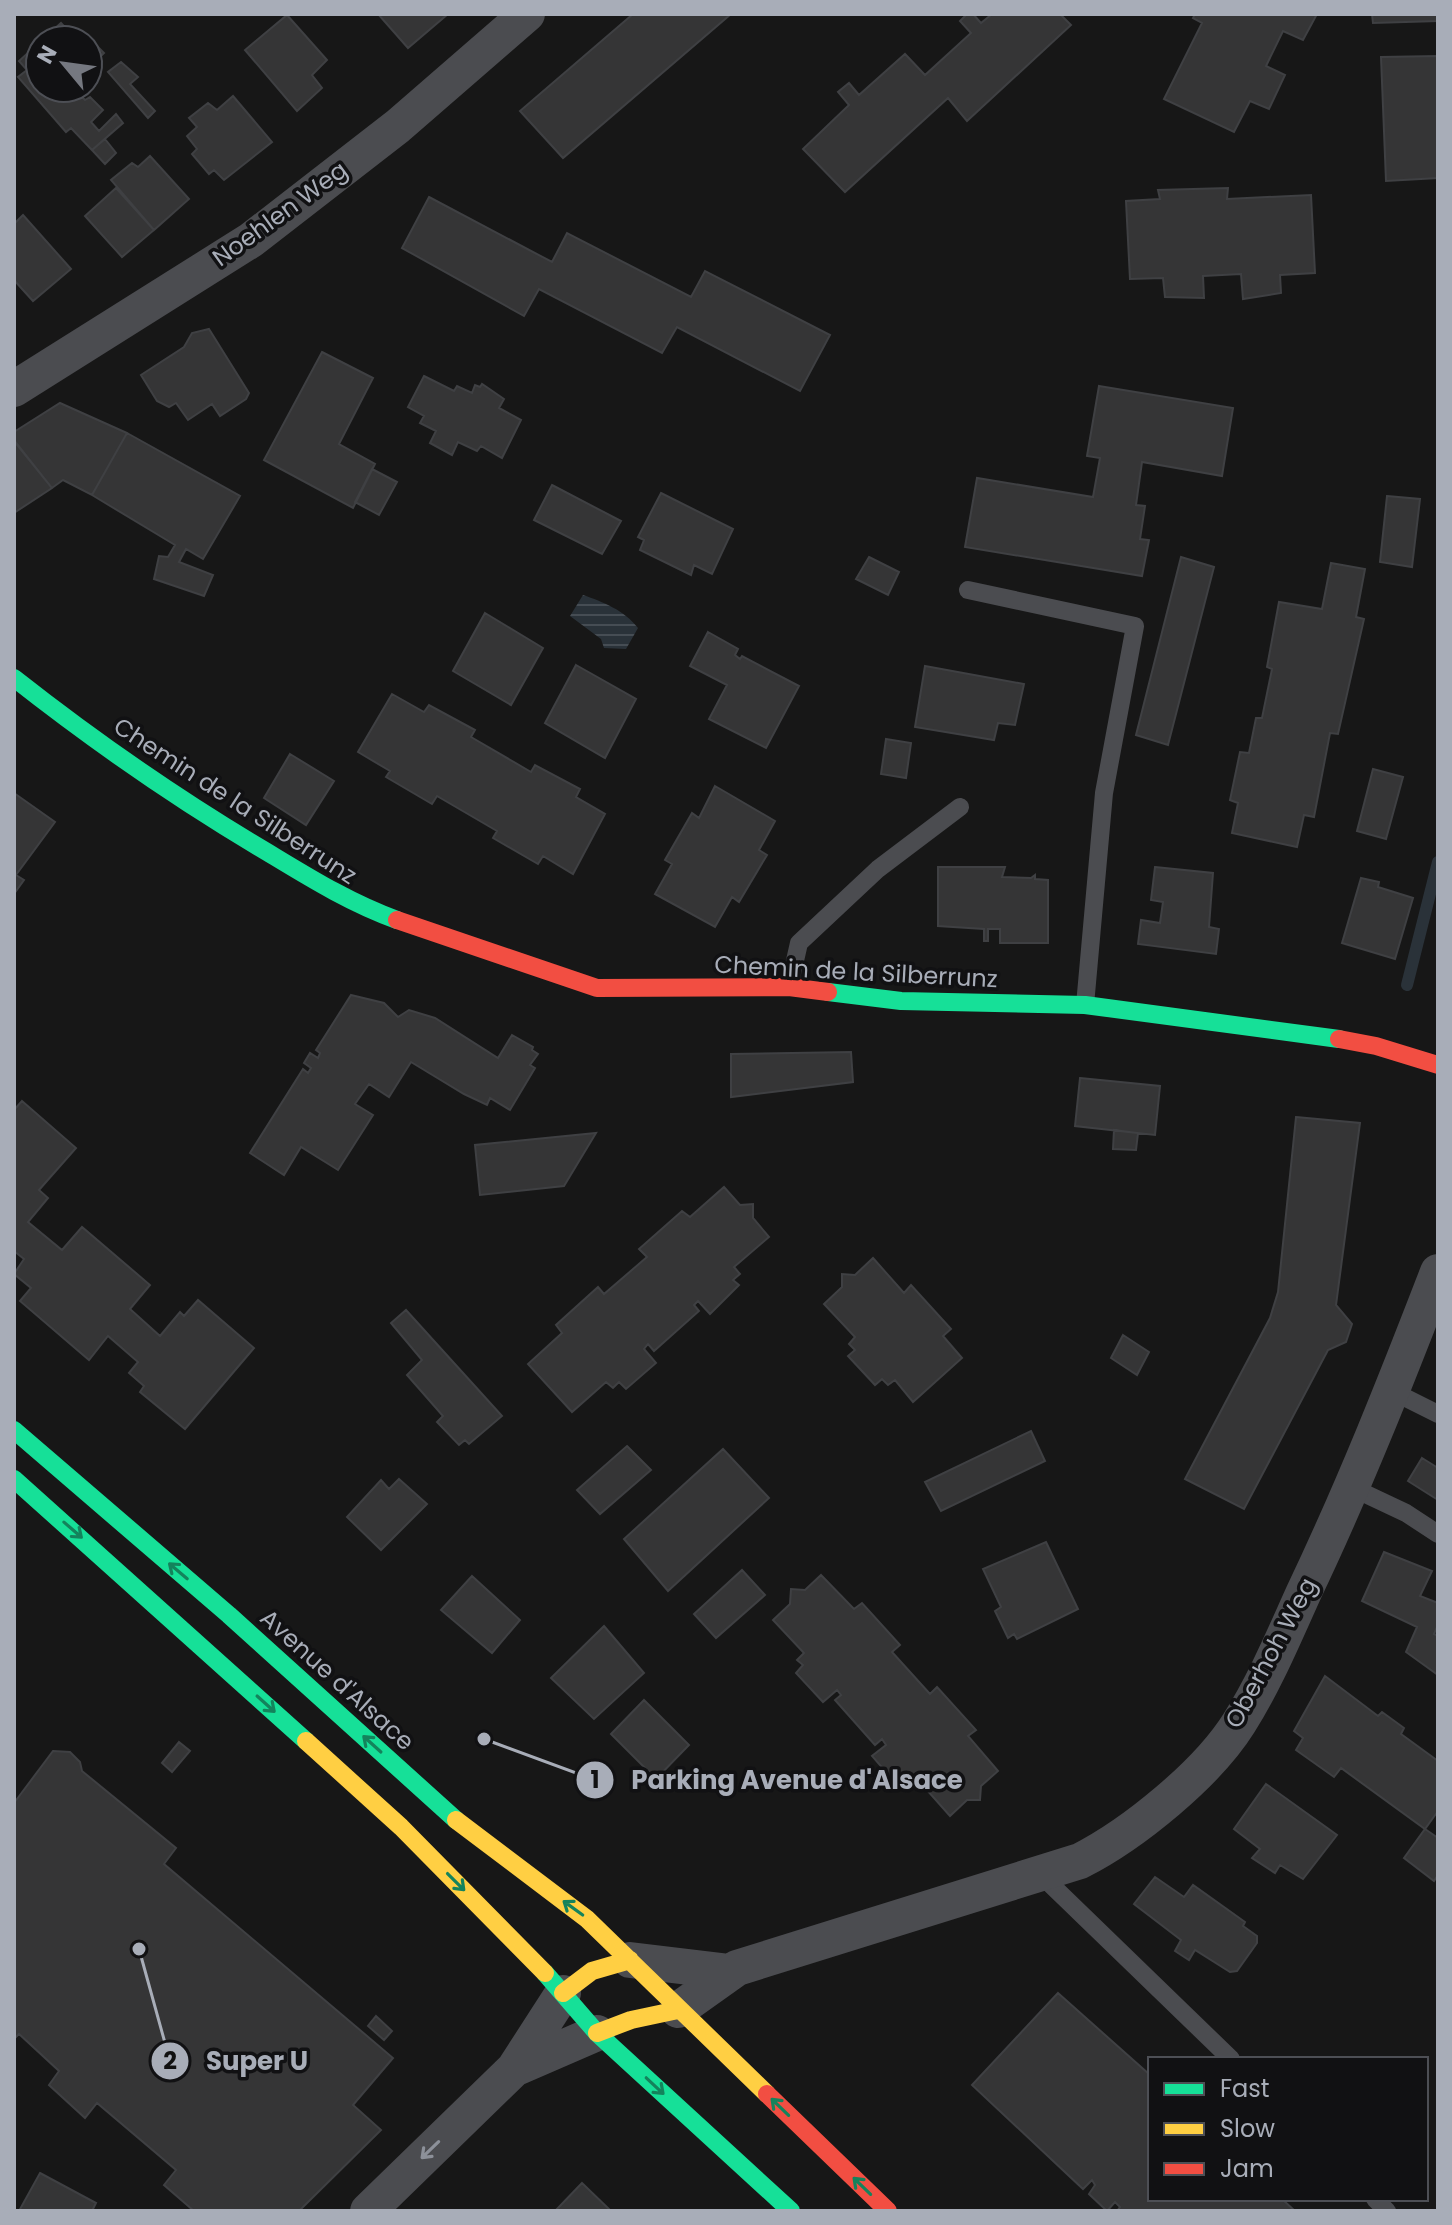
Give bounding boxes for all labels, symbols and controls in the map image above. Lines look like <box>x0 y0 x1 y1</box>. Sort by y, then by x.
north arrow <box>24 24 104 104</box>
text: N <box>29 40 65 69</box>
street label: Noehlen Weg <box>205 153 354 274</box>
street label: Chemin de la Silberrunz <box>107 709 363 892</box>
street label: Chemin de la Silberrunz <box>713 948 999 995</box>
one-way arrow <box>62 1521 82 1539</box>
one-way arrow <box>168 1562 188 1580</box>
street label: Oberhoh Weg <box>1217 1572 1324 1734</box>
street label: Avenue d'Alsace <box>253 1602 422 1758</box>
one-way arrow <box>256 1695 276 1713</box>
one-way arrow <box>362 1735 382 1753</box>
callout: Parking Avenue d'Alsace <box>575 1755 978 1805</box>
text: Parking Avenue d'Alsace <box>631 1762 963 1798</box>
text: 1 <box>590 1763 600 1796</box>
one-way arrow <box>446 1873 466 1892</box>
one-way arrow <box>562 1900 584 1917</box>
callout: Super U <box>150 2036 324 2086</box>
text: Super U <box>206 2043 308 2079</box>
text: 2 <box>163 2044 177 2077</box>
legend <box>1148 2057 1428 2201</box>
text: Fast <box>1220 2072 1270 2105</box>
one-way arrow <box>645 2076 665 2095</box>
one-way arrow <box>771 2098 790 2117</box>
text: Slow <box>1220 2112 1275 2145</box>
one-way arrow <box>421 2140 440 2159</box>
text: Jam <box>1220 2152 1274 2185</box>
one-way arrow <box>853 2177 872 2196</box>

